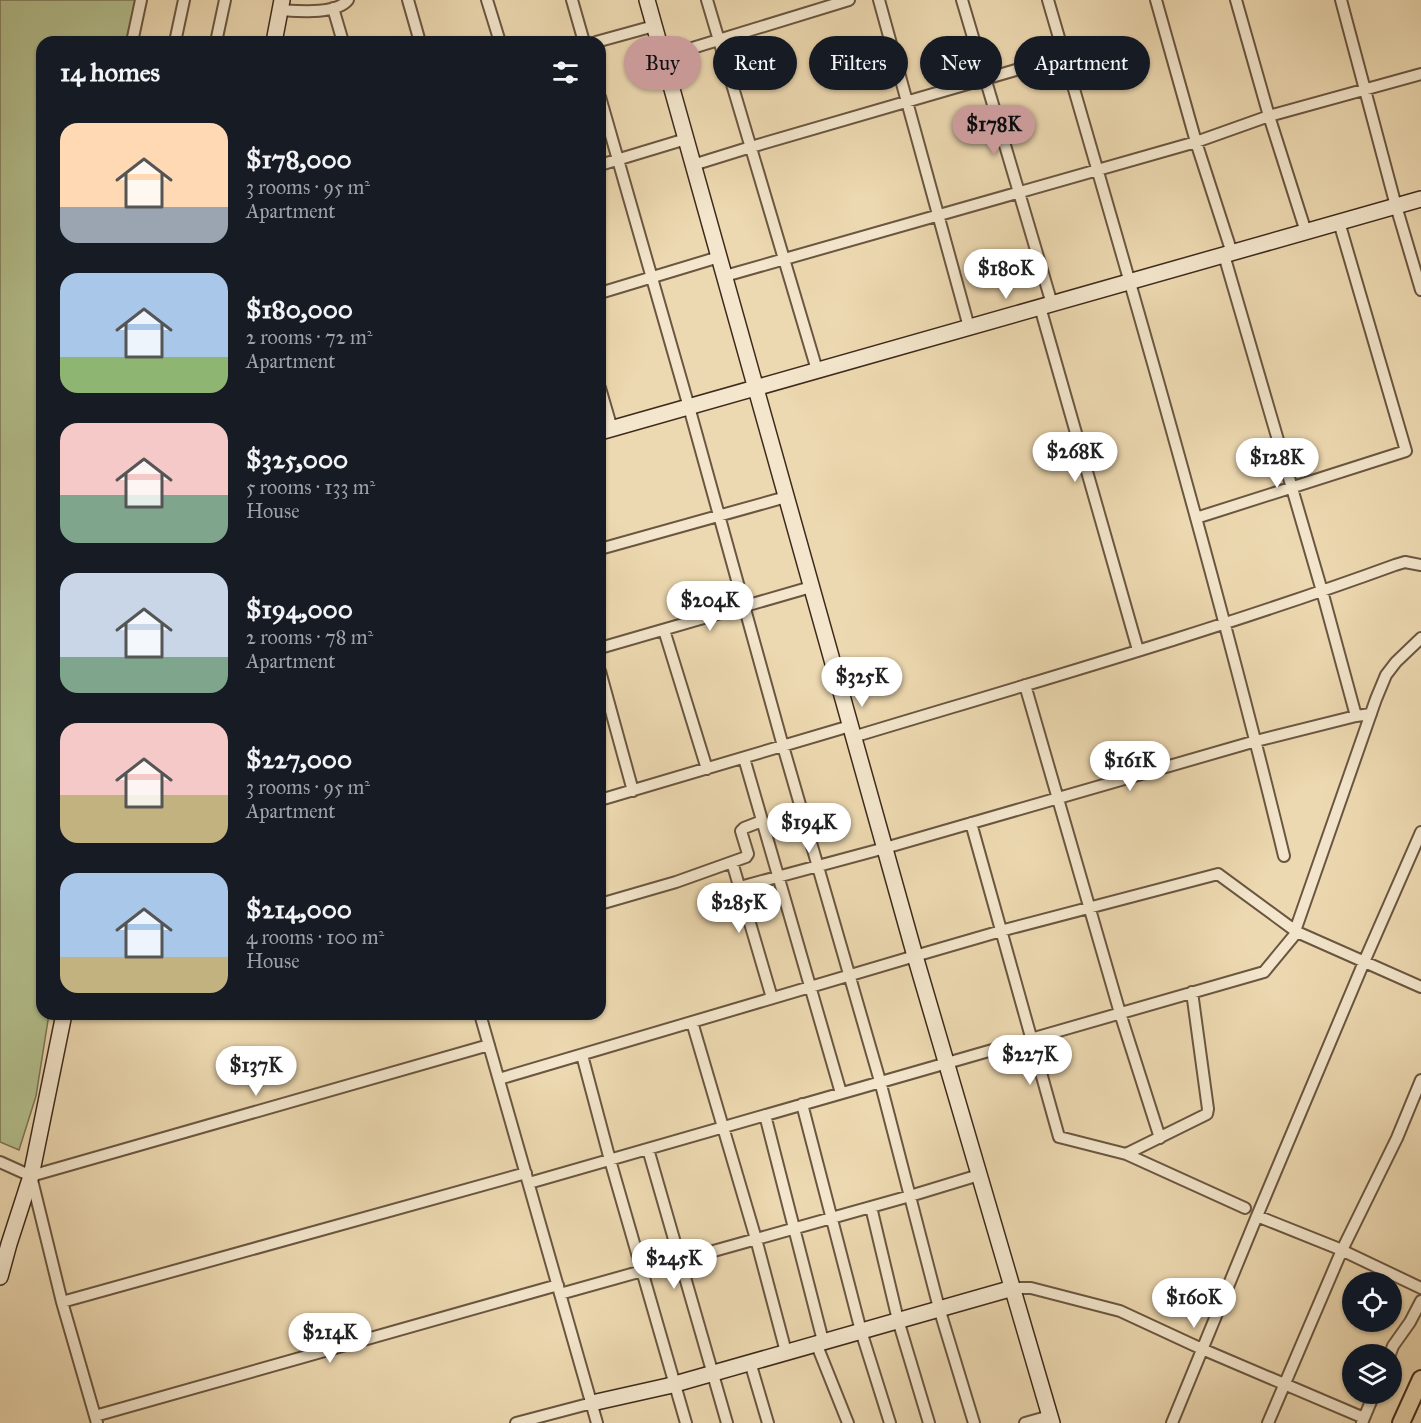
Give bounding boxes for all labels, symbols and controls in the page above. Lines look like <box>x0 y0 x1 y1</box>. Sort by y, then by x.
chip: Buy <box>624 36 701 90</box>
chip: Rent <box>713 36 797 90</box>
chip: Filters <box>809 36 908 90</box>
chip: New <box>920 36 1002 90</box>
chip: Apartment <box>1014 36 1150 90</box>
text: 14 homes <box>60 56 160 88</box>
icon: filters <box>549 56 582 89</box>
pin: $178K <box>952 105 1036 156</box>
text: $178K <box>966 112 1022 136</box>
text: $178,000 <box>246 143 352 175</box>
icon: home <box>108 147 180 219</box>
text: 3 rooms · 95 m² <box>246 175 370 199</box>
text: Apartment <box>246 199 335 223</box>
pin: $180K <box>964 249 1048 300</box>
text: $180K <box>978 256 1034 280</box>
text: $180,000 <box>246 293 353 325</box>
icon: home <box>108 297 180 369</box>
text: 2 rooms · 72 m² <box>246 325 373 349</box>
text: Apartment <box>246 349 335 373</box>
pin: $268K <box>1033 432 1117 483</box>
pin: $128K <box>1235 438 1319 489</box>
text: $268K <box>1047 439 1103 463</box>
text: $325,000 <box>246 443 348 475</box>
text: $128K <box>1250 445 1304 469</box>
icon: home <box>108 447 180 519</box>
text: 5 rooms · 133 m² <box>246 475 375 499</box>
text: House <box>246 499 300 523</box>
pin: $204K <box>668 581 752 632</box>
text: $204K <box>681 588 739 612</box>
text: $194,000 <box>246 593 353 625</box>
icon: home <box>108 597 180 669</box>
text: 2 rooms · 78 m² <box>246 625 373 649</box>
text: Apartment <box>246 649 335 673</box>
pin: $325K <box>820 657 904 708</box>
text: $325K <box>835 664 889 688</box>
pin: $161K <box>1088 741 1172 792</box>
text: $227,000 <box>246 743 352 775</box>
icon: home <box>108 747 180 819</box>
text: $161K <box>1104 748 1156 772</box>
text: 3 rooms · 95 m² <box>246 775 370 799</box>
text: Apartment <box>246 799 335 823</box>
pin: $194K <box>767 803 851 854</box>
text: $194K <box>781 810 837 834</box>
pin: $285K <box>697 883 781 934</box>
text: $285K <box>711 890 767 914</box>
text: $214,000 <box>246 893 352 925</box>
icon: home <box>108 897 180 969</box>
text: 4 rooms · 100 m² <box>246 925 384 949</box>
text: House <box>246 949 300 973</box>
pin: $227K <box>988 1035 1072 1086</box>
text: $227K <box>1002 1042 1058 1066</box>
pin: $137K <box>214 1046 298 1097</box>
text: $137K <box>230 1053 282 1077</box>
pin: $245K <box>632 1239 716 1290</box>
text: $245K <box>646 1246 702 1270</box>
map controls <box>1342 1272 1402 1404</box>
button: locate <box>1342 1272 1402 1332</box>
pin: $160K <box>1152 1278 1236 1329</box>
text: $160K <box>1166 1285 1222 1309</box>
pin: $214K <box>288 1313 372 1364</box>
text: $214K <box>302 1320 358 1344</box>
button: layers <box>1342 1344 1402 1404</box>

